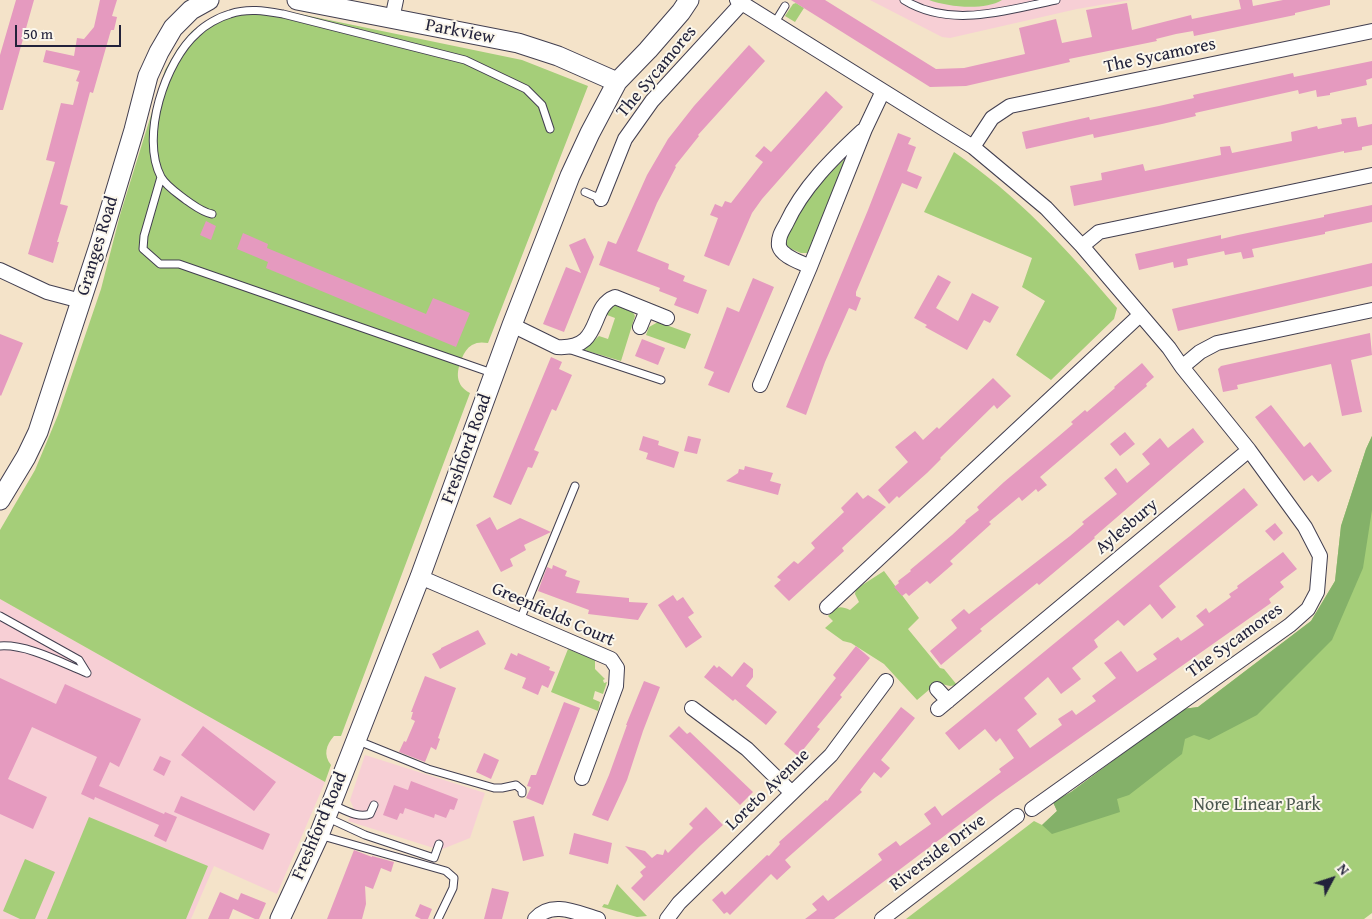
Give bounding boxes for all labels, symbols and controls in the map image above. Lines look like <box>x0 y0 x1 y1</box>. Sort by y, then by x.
scale bar <box>18 15 124 47</box>
street label: Parkview <box>424 15 496 49</box>
street label: The Sycamores <box>612 22 702 122</box>
text: 50 m <box>23 23 53 44</box>
street label: The Sycamores <box>1102 34 1218 78</box>
street label: Granges Road <box>73 194 123 298</box>
street label: Freshford Road <box>437 391 497 507</box>
street label: Aylesbury <box>1091 495 1163 559</box>
street label: Greenfields Court <box>488 578 618 652</box>
street label: The Sycamores <box>1183 599 1287 683</box>
street label: Loreto Avenue <box>722 745 814 835</box>
street label: Freshford Road <box>288 769 352 883</box>
park label: Nore Linear Park <box>1193 794 1321 816</box>
street label: Riverside Drive <box>886 810 990 896</box>
north arrow <box>1307 854 1357 904</box>
text: N <box>1333 859 1354 879</box>

